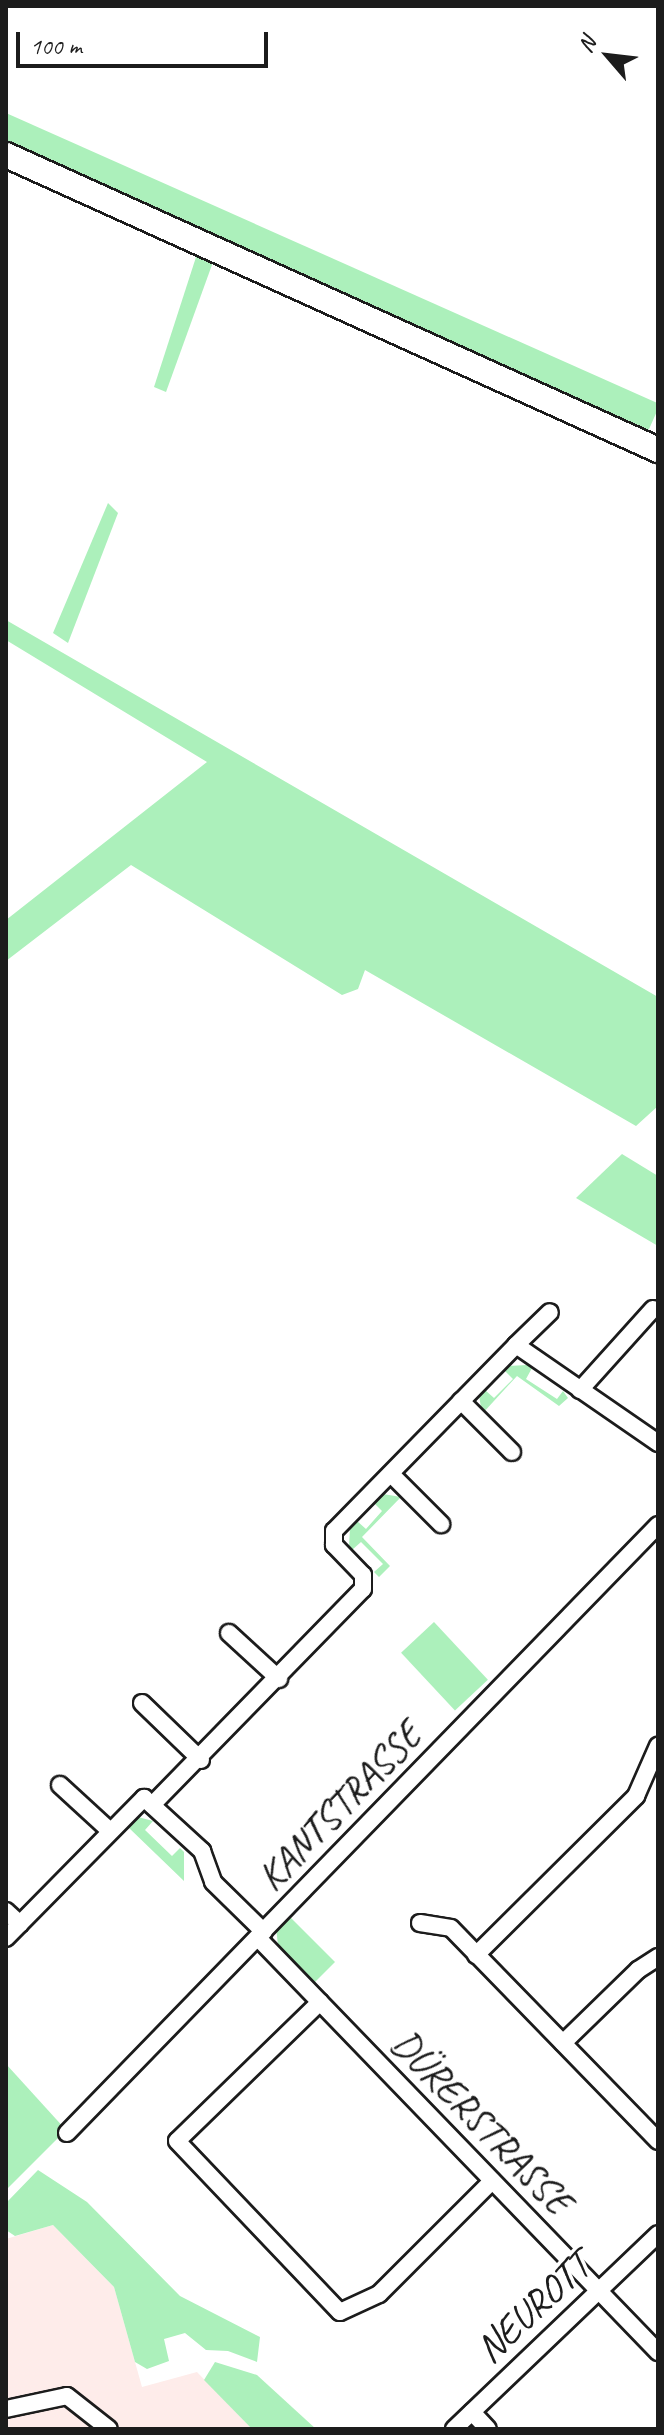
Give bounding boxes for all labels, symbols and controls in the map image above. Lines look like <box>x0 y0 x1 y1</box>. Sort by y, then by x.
scale bar <box>20 16 272 66</box>
north arrow <box>568 16 648 96</box>
text: 100 m <box>30 31 82 61</box>
text: N <box>571 32 602 57</box>
street label: KANTSTRASSE <box>247 1712 431 1900</box>
street label: DÜRERSTRASSE <box>382 2019 582 2225</box>
street label: NEUROTT <box>465 2242 601 2372</box>

